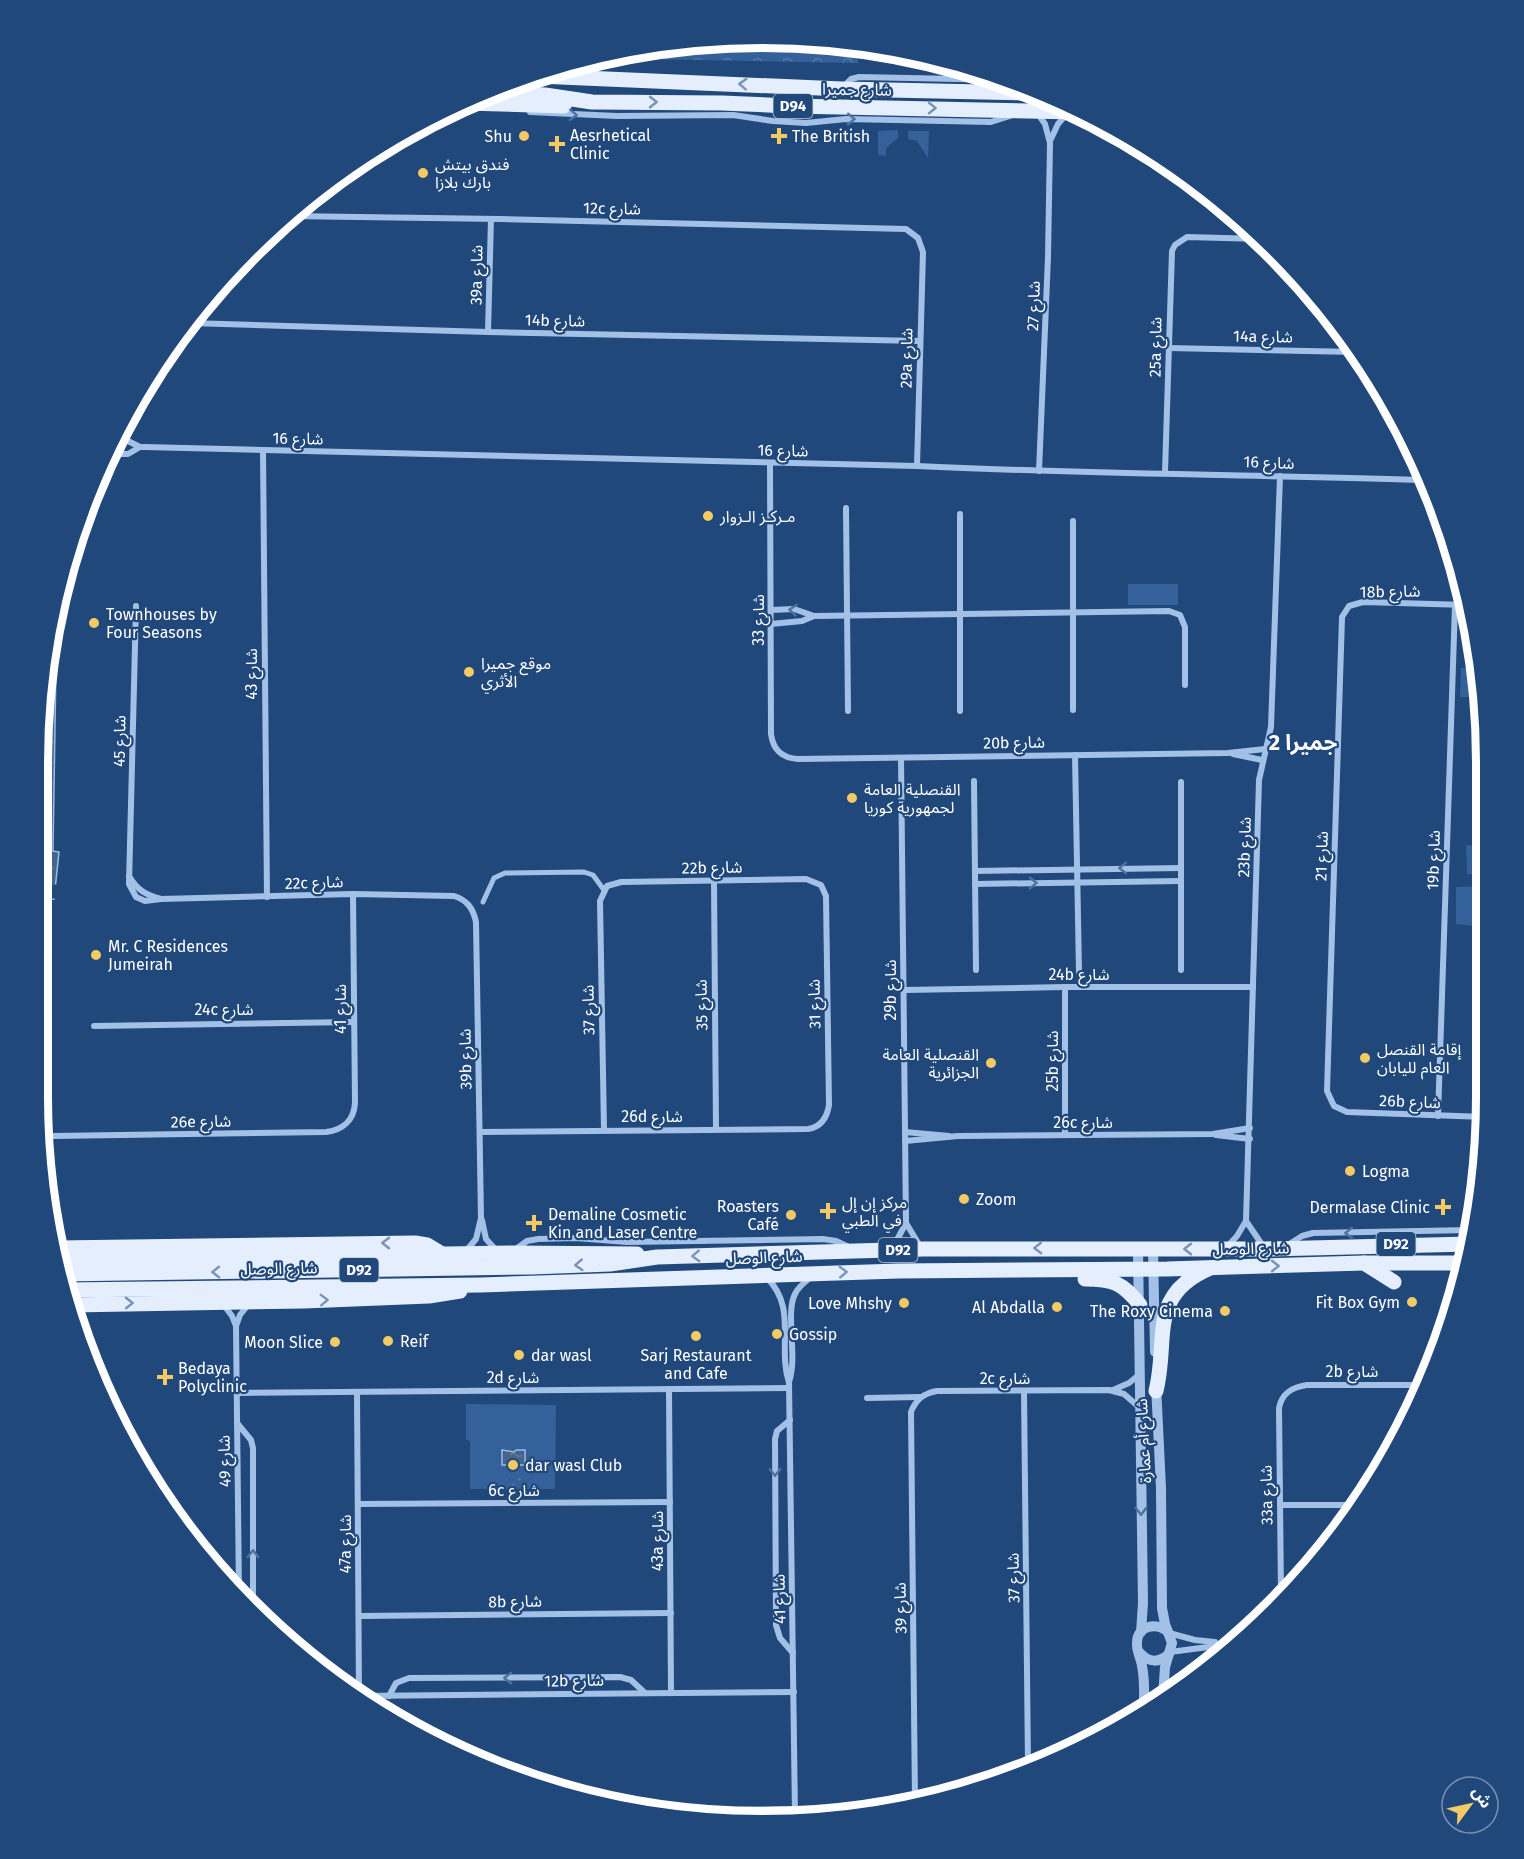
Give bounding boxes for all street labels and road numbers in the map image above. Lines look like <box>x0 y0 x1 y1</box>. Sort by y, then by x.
street label: شارع جميرا <box>822 79 892 103</box>
road number: D94 <box>774 94 812 118</box>
street label: 12c شارع <box>583 198 641 222</box>
street label: 39a شارع <box>466 245 490 305</box>
street label: شارع 27 <box>1023 281 1047 332</box>
street label: 14b شارع <box>525 310 585 334</box>
street label: 25a شارع <box>1145 317 1169 377</box>
street label: 14a شارع <box>1233 326 1293 350</box>
street label: 29a شارع <box>896 328 920 388</box>
street label: شارع 16 <box>272 429 324 451</box>
street label: شارع 16 <box>757 441 809 463</box>
street label: شارع 16 <box>1243 452 1295 476</box>
street label: 18b شارع <box>1360 581 1421 605</box>
street label: شارع 33 <box>749 594 771 646</box>
street label: شارع 43 <box>242 648 264 700</box>
street label: شارع 45 <box>110 715 132 767</box>
street label: 20b شارع <box>983 732 1045 756</box>
street label: 23b شارع <box>1234 816 1258 878</box>
street label: 19b شارع <box>1423 830 1447 891</box>
street label: شارع 21 <box>1311 831 1335 881</box>
street label: 22b شارع <box>681 857 743 881</box>
street label: 22c شارع <box>284 872 344 896</box>
street label: 29b شارع <box>881 959 903 1021</box>
street label: 24b شارع <box>1049 965 1109 987</box>
street label: شارع 35 <box>692 979 714 1031</box>
street label: شارع 31 <box>805 979 827 1029</box>
street label: شارع 41 <box>331 984 353 1034</box>
street label: شارع 37 <box>579 985 601 1035</box>
street label: 24c شارع <box>194 1000 254 1022</box>
street label: 39b شارع <box>455 1028 479 1090</box>
street label: 25b شارع <box>1043 1031 1065 1091</box>
street label: 26b شارع <box>1379 1091 1441 1115</box>
street label: 26d شارع <box>621 1107 683 1129</box>
street label: 26e شارع <box>171 1111 232 1135</box>
street label: 26c شارع <box>1053 1113 1113 1135</box>
road number: D92 <box>1376 1232 1416 1256</box>
road number: D92 <box>878 1238 918 1262</box>
street label: شارع الوصل <box>1212 1238 1290 1262</box>
street label: شارع الوصل <box>725 1247 803 1271</box>
street label: شارع الوصل <box>240 1258 318 1282</box>
road number: D92 <box>340 1258 378 1282</box>
street label: 2b شارع <box>1326 1362 1378 1384</box>
street label: 2d شارع <box>487 1368 539 1390</box>
street label: 2c شارع <box>980 1369 1030 1391</box>
street label: شارع أم عمارة <box>1132 1398 1158 1484</box>
street label: شارع 49 <box>215 1435 237 1487</box>
street label: 33a شارع <box>1256 1465 1280 1525</box>
street label: 6c شارع <box>488 1481 540 1503</box>
street label: 43a شارع <box>648 1511 670 1571</box>
street label: 47a شارع <box>336 1515 358 1573</box>
street label: شارع 37 <box>1004 1553 1026 1603</box>
street label: شارع 41 <box>770 1574 792 1624</box>
street label: شارع 39 <box>891 1582 913 1634</box>
street label: 8b شارع <box>488 1592 542 1614</box>
street label: 12b شارع <box>544 1670 604 1694</box>

